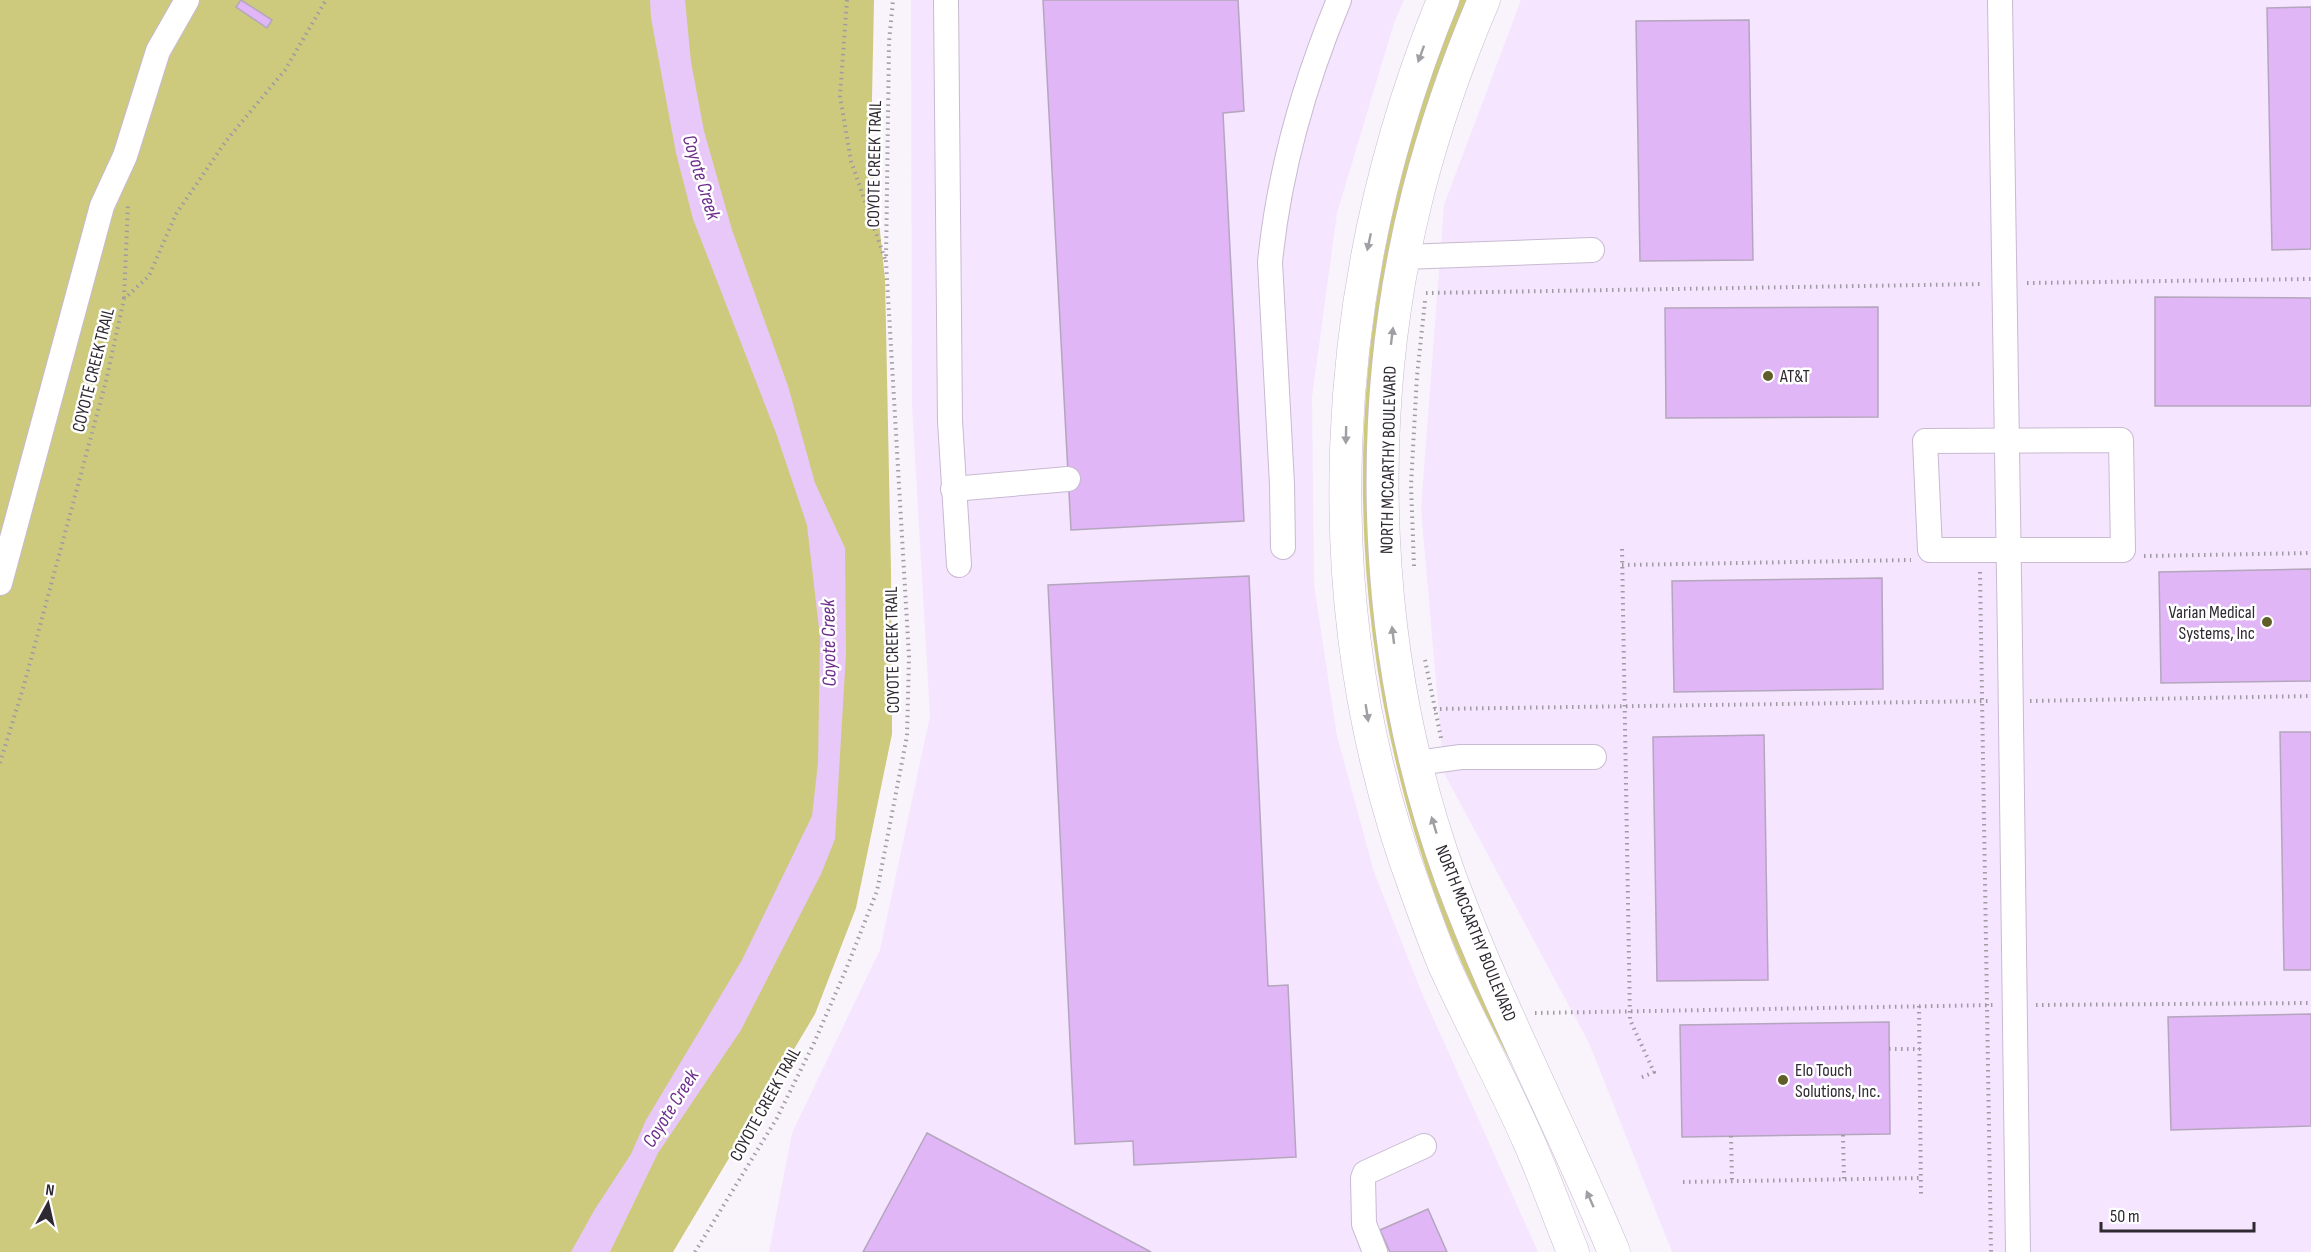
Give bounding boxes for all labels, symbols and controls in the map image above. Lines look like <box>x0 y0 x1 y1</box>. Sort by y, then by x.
one-way arrow <box>1416 45 1426 63</box>
street label: COYOTE CREEK TRAIL <box>863 100 886 228</box>
water label: Coyote Creek <box>677 132 725 223</box>
one-way arrow <box>1363 233 1373 251</box>
street label: COYOTE CREEK TRAIL <box>68 306 119 434</box>
one-way arrow <box>1387 326 1397 345</box>
street label: NORTH MCCARTHY BOULEVARD <box>1376 366 1401 554</box>
place label: AT&T <box>1779 366 1810 387</box>
marker: AT&T <box>1761 369 1775 383</box>
one-way arrow <box>1342 426 1351 445</box>
street label: COYOTE CREEK TRAIL <box>881 586 904 714</box>
water label: Coyote Creek <box>816 599 842 687</box>
place label: Varian Medical Systems, Inc <box>2168 602 2255 644</box>
marker: Varian Medical Systems, Inc <box>2260 615 2274 629</box>
one-way arrow <box>1389 625 1398 644</box>
one-way arrow <box>1363 704 1372 723</box>
one-way arrow <box>1429 816 1439 834</box>
street label: NORTH MCCARTHY BOULEVARD <box>1431 842 1521 1024</box>
street label: COYOTE CREEK TRAIL <box>725 1043 806 1165</box>
place label: Elo Touch Solutions, Inc. <box>1795 1060 1880 1102</box>
water label: Coyote Creek <box>638 1065 704 1152</box>
marker: Elo Touch Solutions, Inc. <box>1776 1073 1790 1087</box>
north arrow <box>18 1174 78 1234</box>
text: N <box>44 1181 55 1201</box>
one-way arrow <box>1585 1189 1595 1207</box>
scale bar <box>2101 1195 2254 1233</box>
text: 50 m <box>2110 1206 2140 1227</box>

